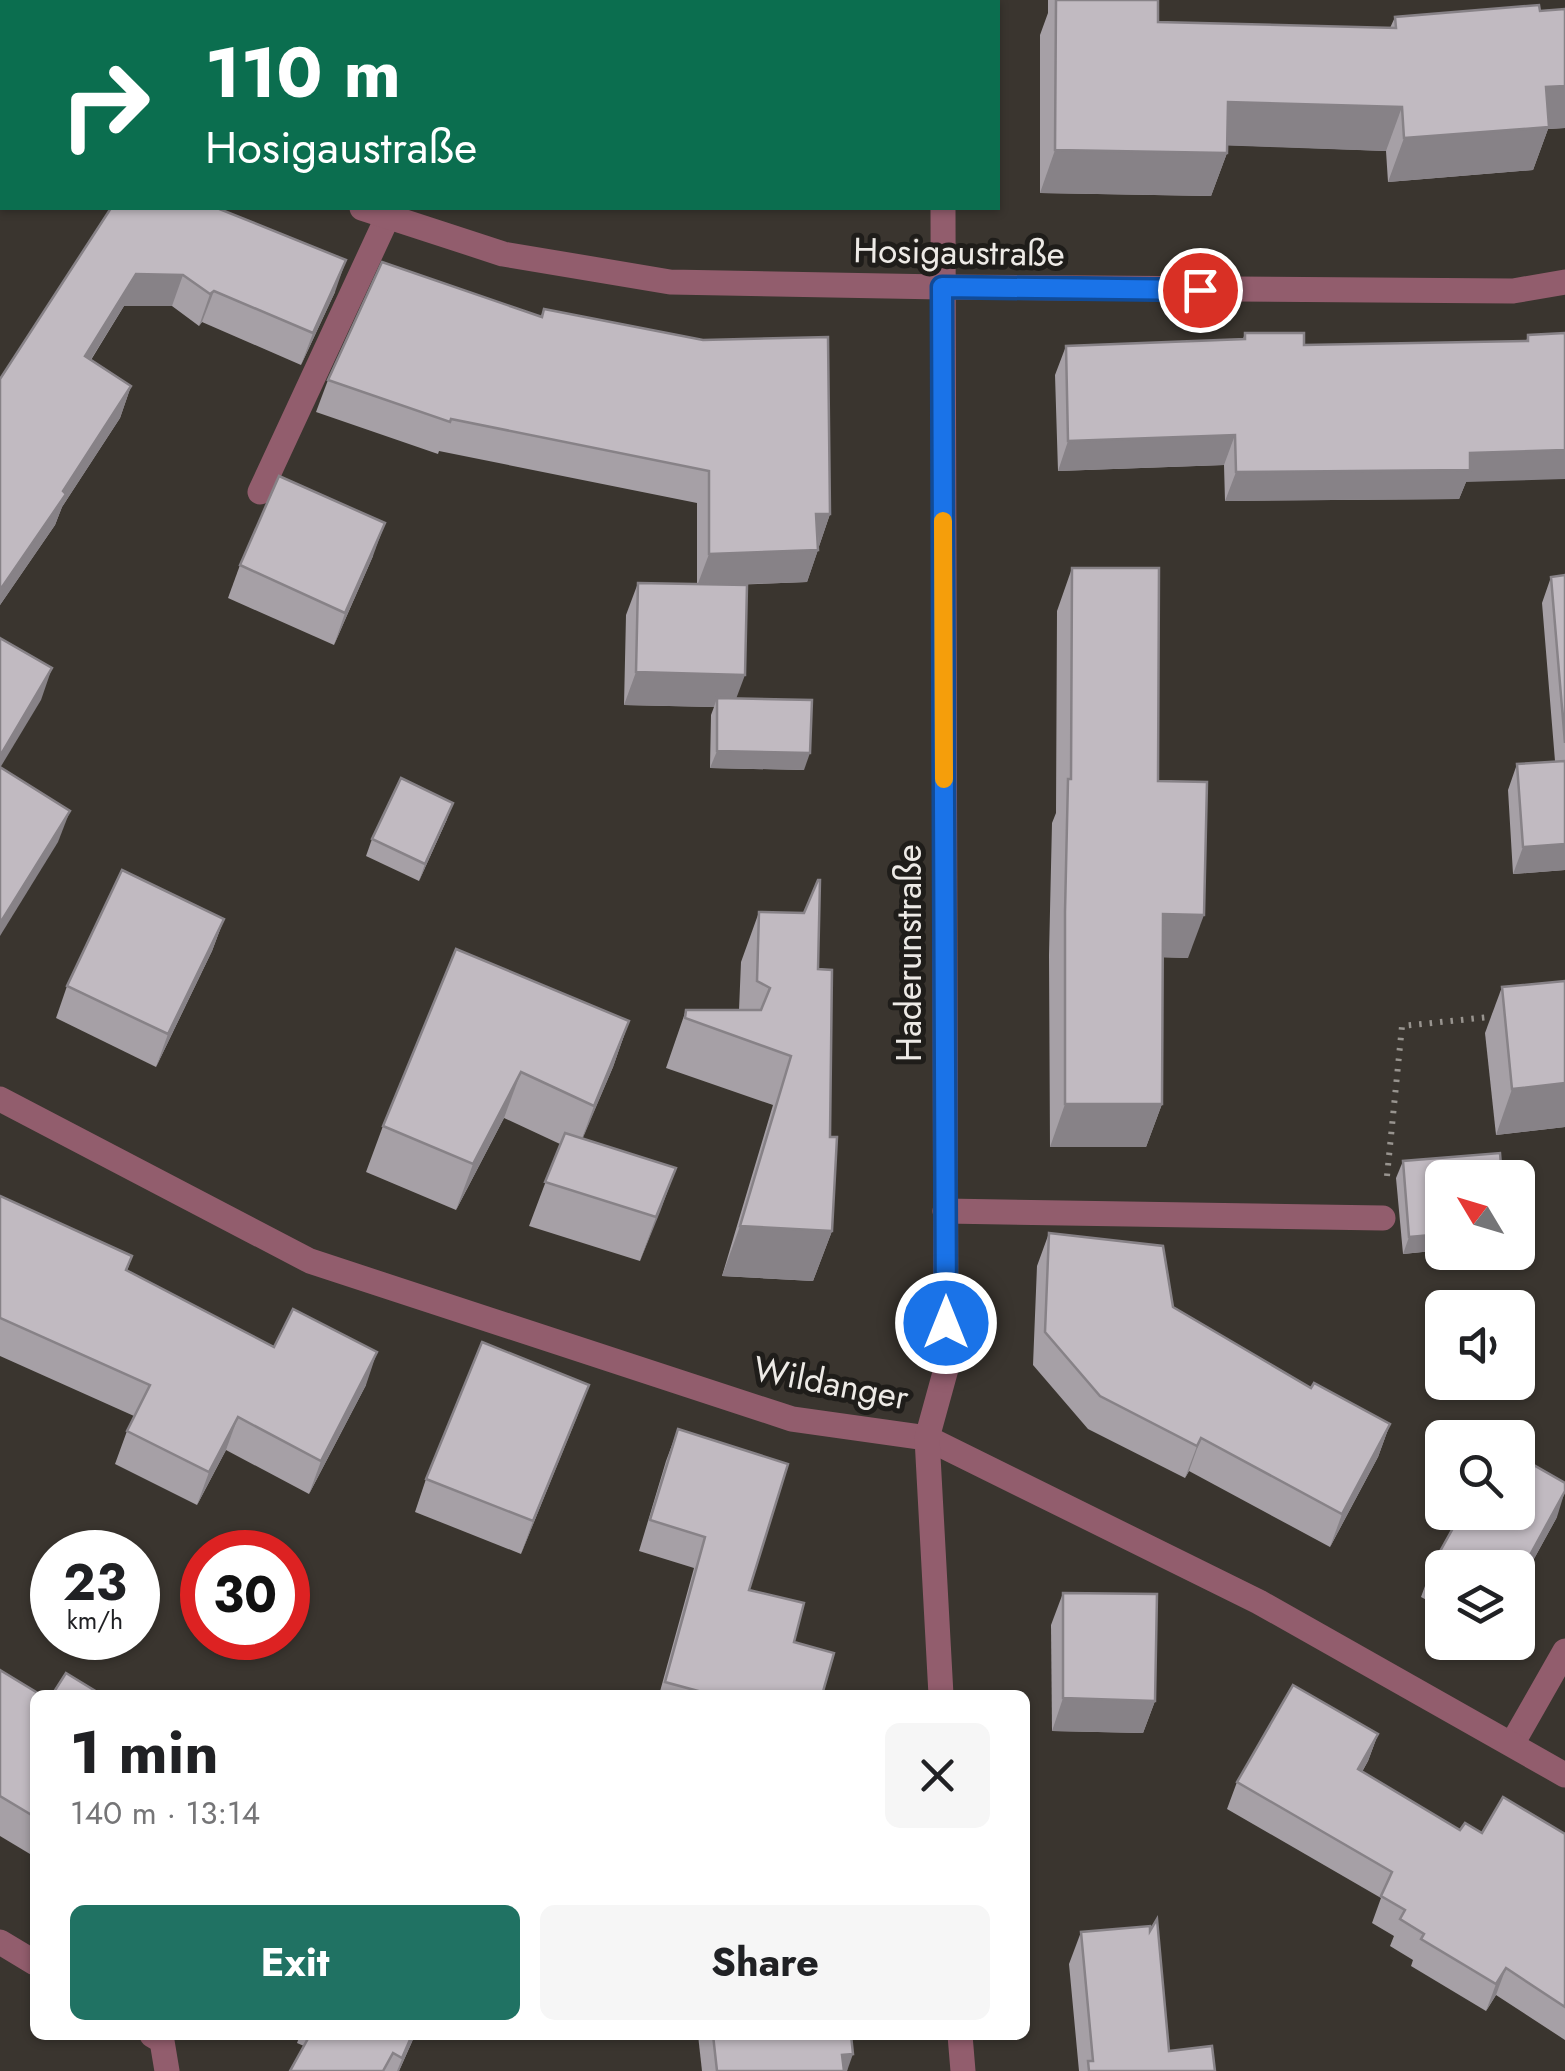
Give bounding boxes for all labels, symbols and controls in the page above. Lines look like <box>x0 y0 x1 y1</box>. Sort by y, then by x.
text: 110 m <box>205 22 401 123</box>
icon: right <box>40 40 170 170</box>
text: Hosigaustraße <box>205 115 477 180</box>
street label: Hosigaustraße <box>853 225 1065 279</box>
pin <box>1158 248 1243 333</box>
icon: arrive <box>1173 263 1228 318</box>
street label: Haderunstraße <box>884 844 934 1062</box>
north arrow <box>1425 1160 1535 1270</box>
map controls <box>1425 1160 1535 1660</box>
position arrow <box>894 1271 998 1375</box>
button: sound <box>1425 1290 1535 1400</box>
street label: Wildanger <box>749 1343 913 1423</box>
button: search <box>1425 1420 1535 1530</box>
speed limit sign: 30 <box>180 1530 310 1660</box>
text: 23 <box>63 1546 127 1619</box>
button: layers <box>1425 1550 1535 1660</box>
text: km/h <box>67 1602 123 1638</box>
text: 1 min <box>70 1709 219 1796</box>
button: close <box>885 1723 990 1828</box>
text: 140 m · 13:14 <box>70 1790 260 1836</box>
button: Exit <box>70 1905 520 2020</box>
button: Share <box>540 1905 990 2020</box>

